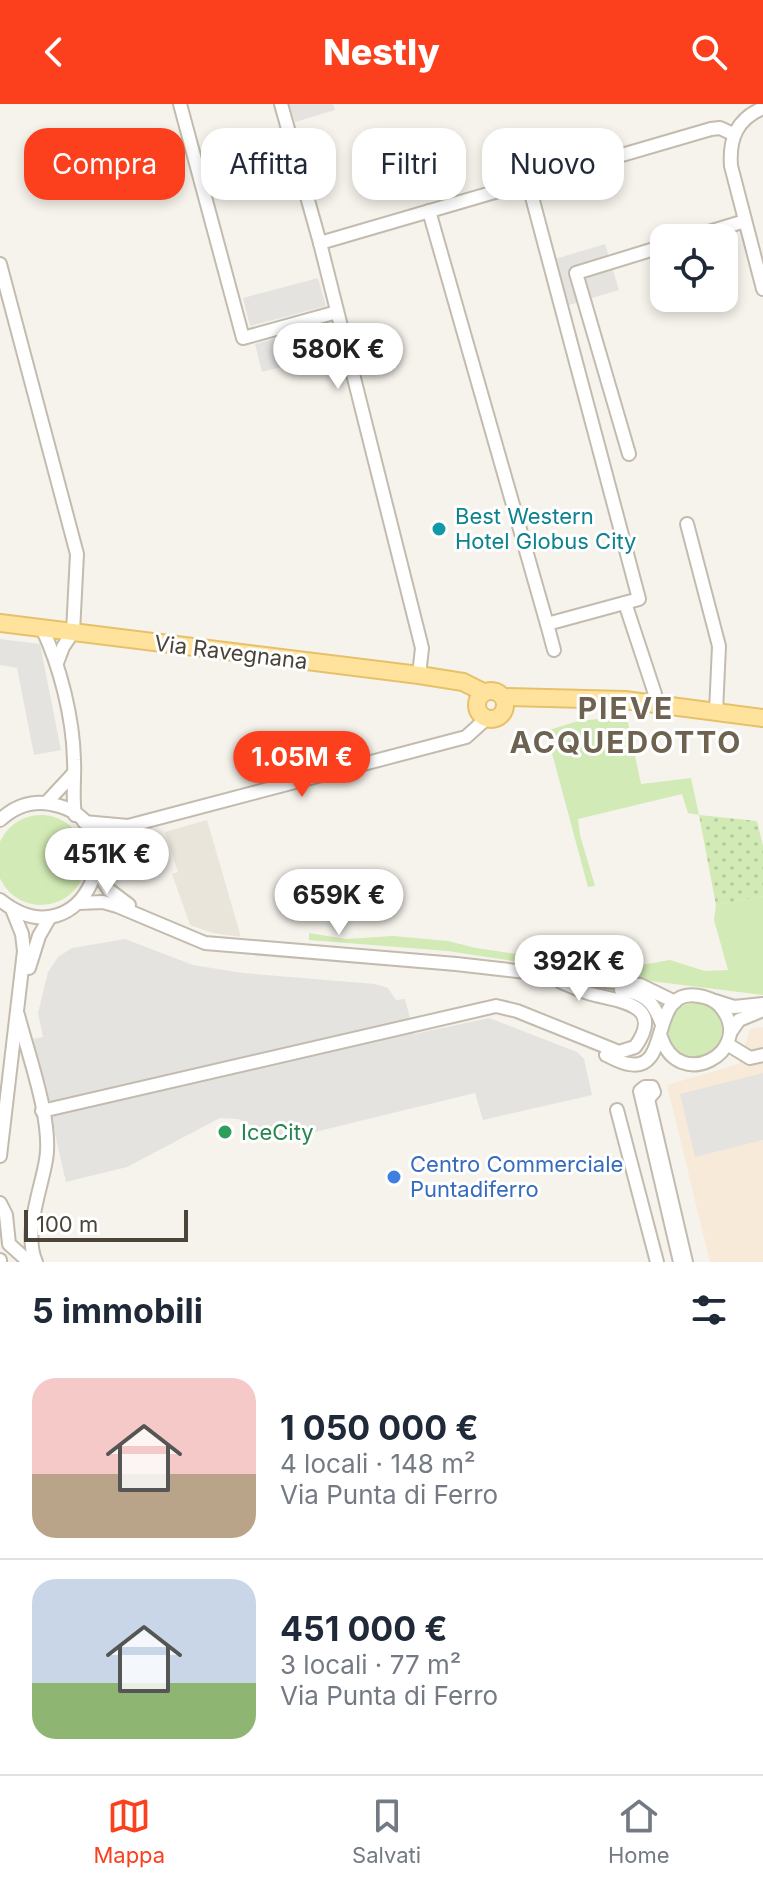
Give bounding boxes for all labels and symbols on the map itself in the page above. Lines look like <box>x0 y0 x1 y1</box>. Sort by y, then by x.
pin: 580K € <box>273 323 403 391</box>
place label: Best Western Hotel Globus City <box>455 503 636 554</box>
marker: Best Western Hotel Globus City <box>430 520 448 538</box>
street label: Via Ravegnana <box>153 630 309 674</box>
district label: PIEVE ACQUEDOTTO <box>510 690 742 760</box>
pin: 1.05M € <box>228 731 376 799</box>
pin: 451K € <box>42 828 172 896</box>
pin: 659K € <box>274 869 404 937</box>
pin: 392K € <box>514 935 644 1003</box>
place label: IceCity <box>241 1119 314 1145</box>
marker: IceCity <box>216 1123 234 1141</box>
place label: Centro Commerciale Puntadiferro <box>410 1151 623 1202</box>
marker: Centro Commerciale Puntadiferro <box>385 1168 403 1186</box>
scale bar <box>24 1206 188 1242</box>

